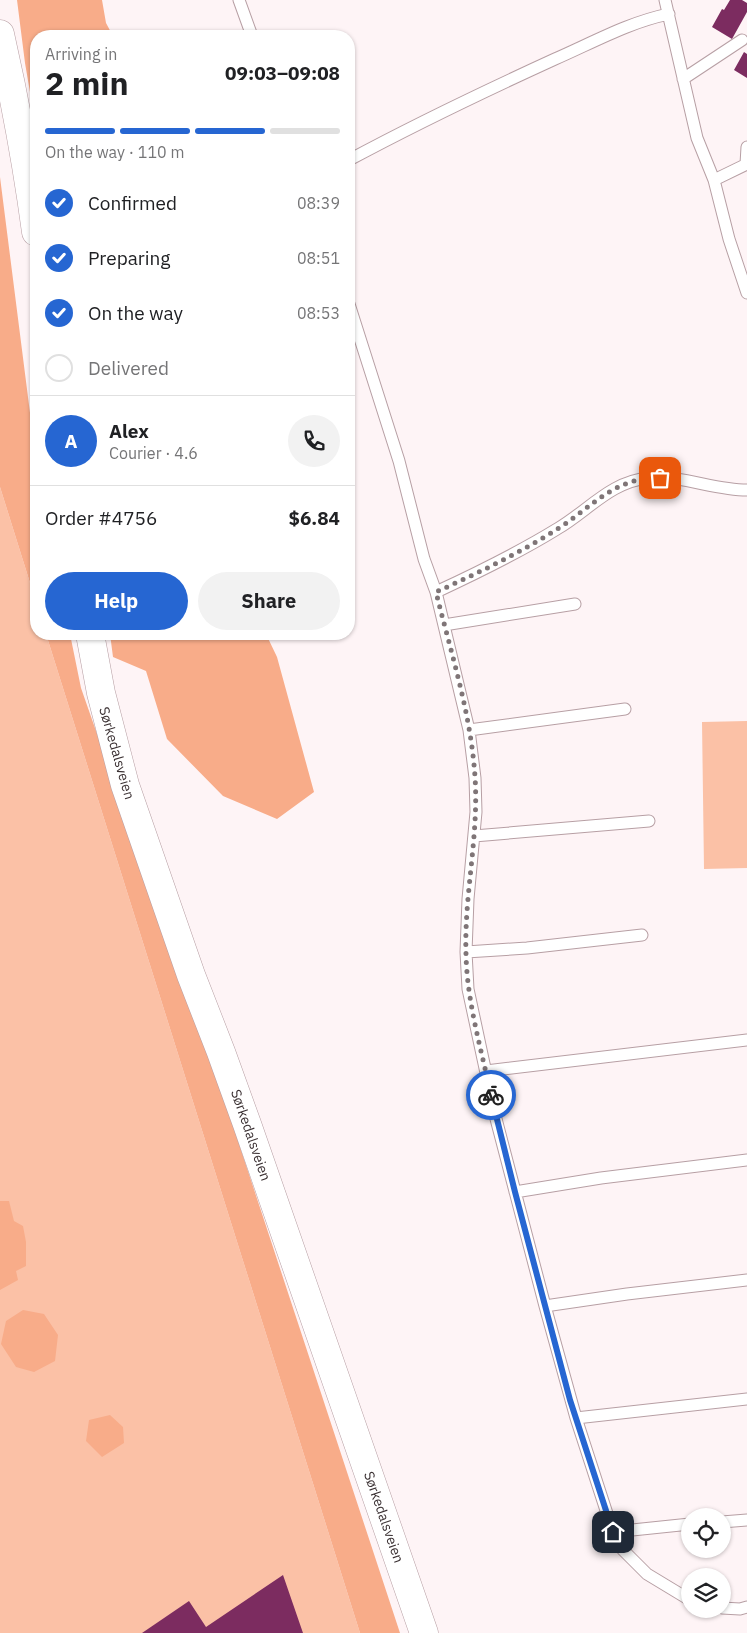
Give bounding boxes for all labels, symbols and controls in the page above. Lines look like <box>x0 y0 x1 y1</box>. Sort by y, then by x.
text: Arriving in <box>45 44 117 64</box>
text: 09:03–09:08 <box>225 61 340 85</box>
text: 2 min <box>45 62 129 104</box>
text: On the way · 110 m <box>45 142 184 162</box>
icon: check <box>45 189 73 217</box>
text: Confirmed <box>88 191 177 215</box>
text: 08:39 <box>297 193 340 213</box>
icon: check <box>45 244 73 272</box>
text: Preparing <box>88 246 170 270</box>
text: 08:51 <box>297 248 340 268</box>
icon: check <box>45 299 73 327</box>
text: On the way <box>88 301 183 325</box>
text: 08:53 <box>297 303 340 323</box>
text: Delivered <box>88 356 169 380</box>
button: phone <box>288 415 340 467</box>
text: Alex <box>109 419 149 443</box>
text: A <box>64 429 78 453</box>
text: Courier · 4.6 <box>109 443 198 463</box>
pin <box>639 457 681 499</box>
icon: bag <box>646 464 674 492</box>
text: Order #4756 <box>45 506 157 530</box>
text: $6.84 <box>288 506 340 530</box>
button: Help <box>45 572 188 630</box>
button: Share <box>198 572 340 630</box>
street label: Sørkedalsveien <box>95 705 139 801</box>
courier <box>466 1070 516 1120</box>
icon: bike <box>477 1081 505 1109</box>
street label: Sørkedalsveien <box>227 1087 275 1183</box>
street label: Sørkedalsveien <box>360 1469 408 1565</box>
map controls <box>681 1508 731 1618</box>
button: locate <box>681 1508 731 1558</box>
pin <box>592 1511 634 1553</box>
icon: home <box>599 1518 627 1546</box>
button: layers <box>681 1568 731 1618</box>

